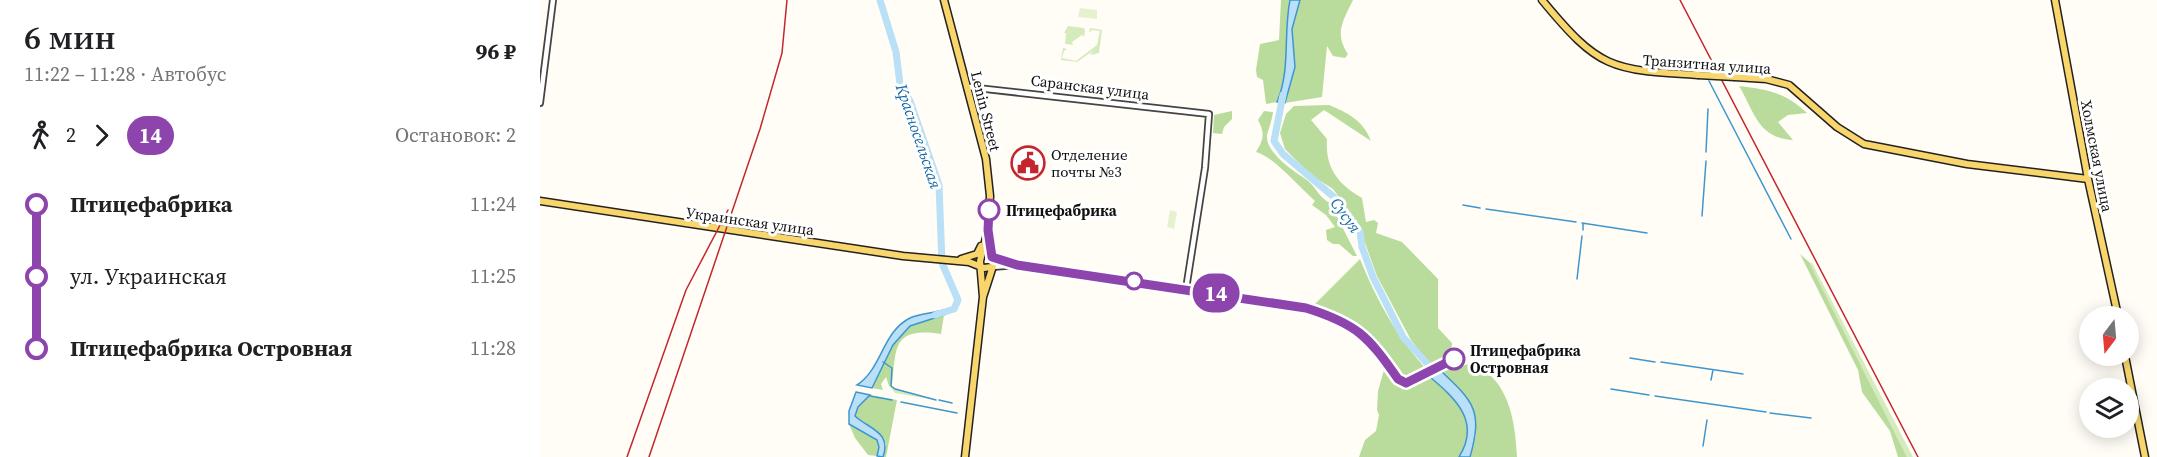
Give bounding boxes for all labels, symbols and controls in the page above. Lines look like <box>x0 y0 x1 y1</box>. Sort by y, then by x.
text: 6 мин <box>24 15 116 60</box>
text: 96 ₽ <box>476 36 516 66</box>
street label: Транзитная улица <box>1642 49 1772 79</box>
text: 11:22 – 11:28 · Автобус <box>24 60 227 88</box>
street label: Lenin Street <box>966 69 1006 153</box>
street label: Саранская улица <box>1030 69 1151 105</box>
water label: Красносельская <box>890 80 947 191</box>
street label: Холмская улица <box>2076 98 2118 214</box>
icon: walk <box>24 119 57 152</box>
icon: forward <box>85 119 118 152</box>
text: 2 <box>66 121 76 149</box>
text: 14 <box>139 121 162 150</box>
text: Остановок: 2 <box>395 121 516 149</box>
place label: Отделение почты №3 <box>1051 144 1128 182</box>
public building icon: Отделение почты №3 <box>1010 145 1046 181</box>
text: Птицефабрика <box>70 189 232 219</box>
text: 11:24 <box>470 190 516 218</box>
water label: Сусуя <box>1326 193 1366 237</box>
marker: Птицефабрика <box>978 199 1000 221</box>
place label: Птицефабрика <box>1006 200 1118 221</box>
street label: Украинская улица <box>685 202 816 240</box>
text: ул. Украинская <box>70 261 227 291</box>
text: 11:25 <box>470 262 516 290</box>
unlabelled marker <box>1125 272 1143 290</box>
line badge: 14 <box>1189 274 1243 312</box>
text: 14 <box>1205 279 1227 308</box>
north arrow <box>2079 306 2139 366</box>
map controls <box>2079 306 2139 438</box>
text: Птицефабрика Островная <box>70 333 352 363</box>
text: 11:28 <box>470 334 516 362</box>
place label: Птицефабрика Островная <box>1470 340 1582 378</box>
marker: Птицефабрика Островная <box>1443 348 1465 370</box>
button: layers <box>2079 378 2139 438</box>

